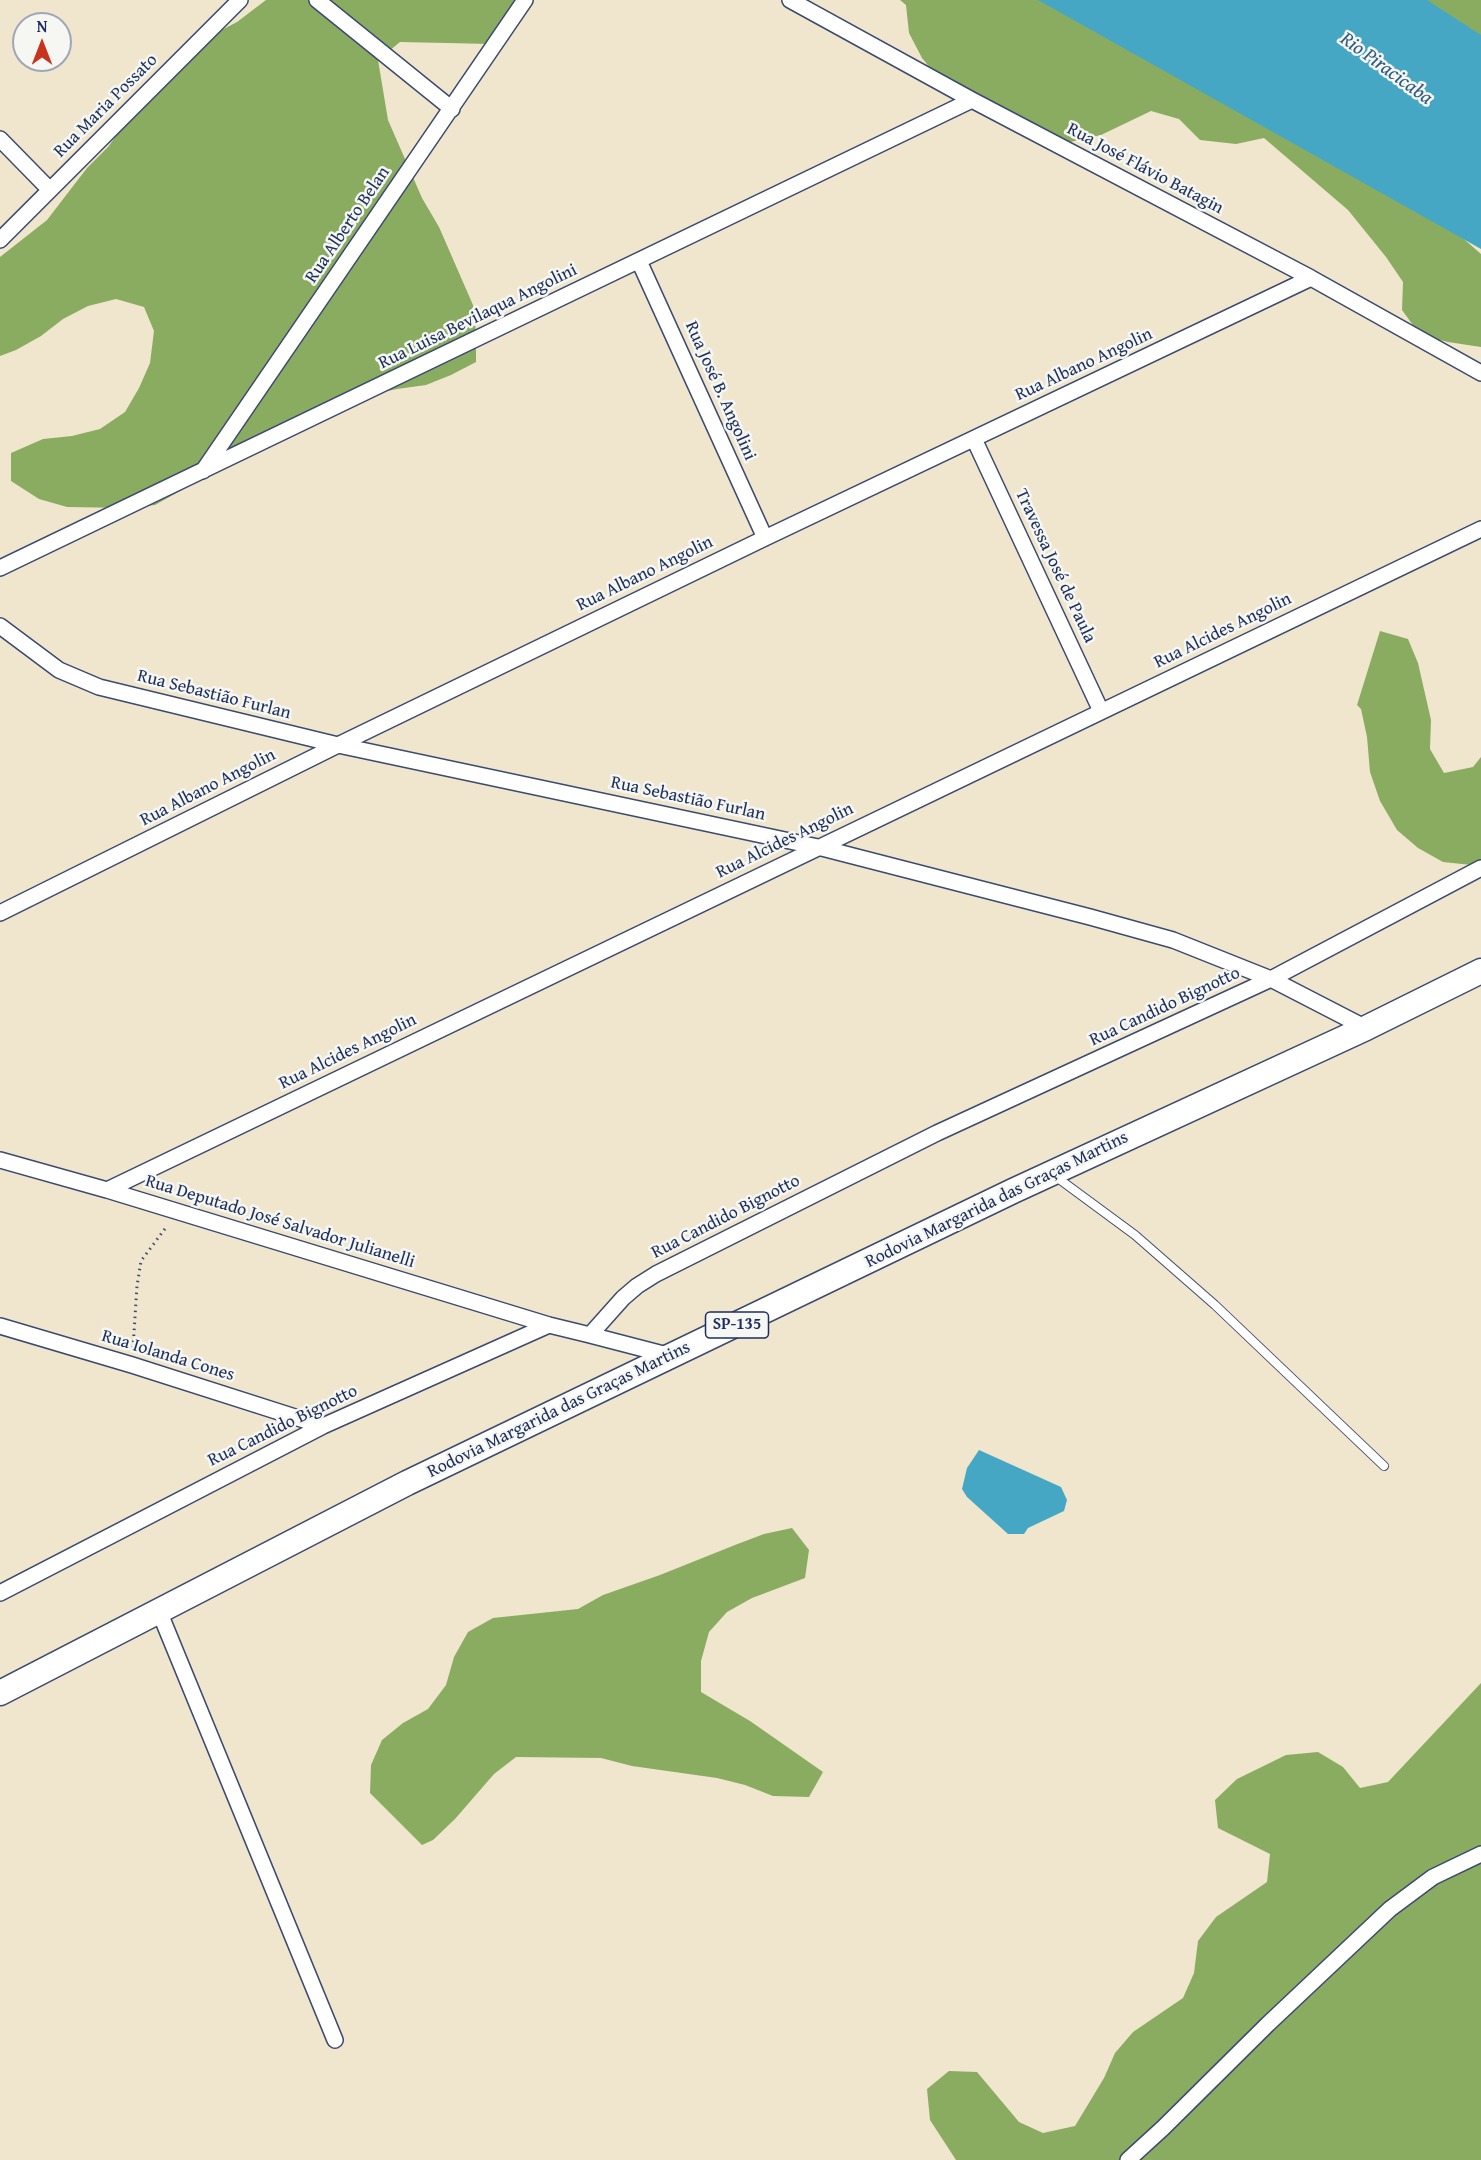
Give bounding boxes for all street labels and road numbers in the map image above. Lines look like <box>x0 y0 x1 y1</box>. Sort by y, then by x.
street label: Rua Maria Possato <box>50 50 162 162</box>
street label: Rua José Flávio Batagin <box>1063 119 1227 219</box>
street label: Rua Alberto Belan <box>301 163 395 287</box>
street label: Rua Luisa Bevilaqua Angolini <box>375 259 581 375</box>
street label: Rua José B. Angolini <box>680 318 760 464</box>
street label: Rua Albano Angolin <box>1012 324 1156 406</box>
street label: Travessa José de Paula <box>1010 486 1100 646</box>
street label: Rua Albano Angolin <box>573 532 717 616</box>
street label: Rua Alcides Angolin <box>1151 588 1295 674</box>
street label: Rua Sebastião Furlan <box>135 665 293 725</box>
street label: Rua Albano Angolin <box>137 745 279 831</box>
street label: Rua Sebastião Furlan <box>609 772 767 826</box>
street label: Rua Alcides Angolin <box>713 798 857 884</box>
street label: Rua Candido Bignotto <box>1086 963 1244 1051</box>
street label: Rua Alcides Angolin <box>276 1009 420 1095</box>
street label: Rodovia Margarida das Graças Martins <box>862 1127 1132 1273</box>
street label: Rua Candido Bignotto <box>648 1170 804 1264</box>
street label: Rua Deputado José Salvador Julianelli <box>143 1171 417 1273</box>
road number: SP-135 <box>706 1312 768 1338</box>
street label: Rua Iolanda Cones <box>99 1326 237 1386</box>
street label: Rodovia Margarida das Graças Martins <box>424 1337 694 1483</box>
street label: Rua Candido Bignotto <box>205 1380 361 1472</box>

